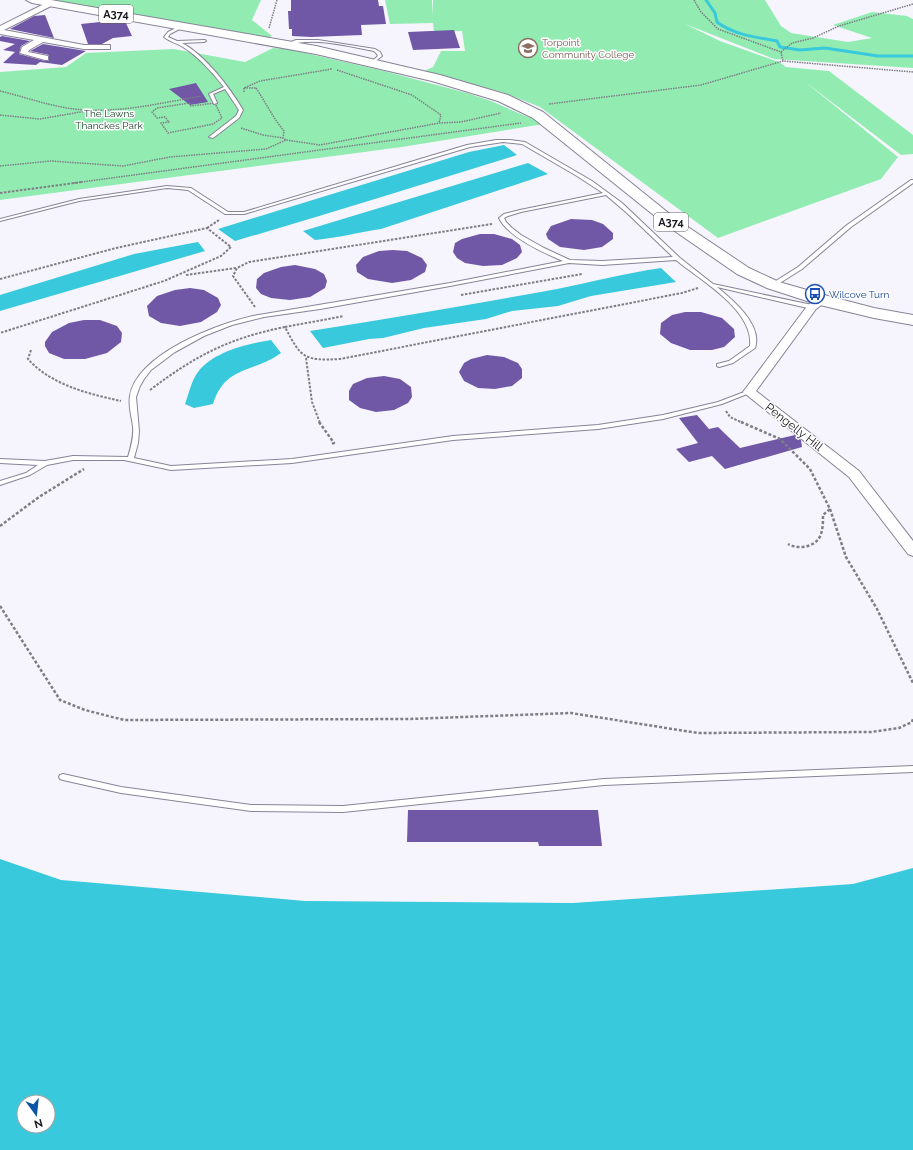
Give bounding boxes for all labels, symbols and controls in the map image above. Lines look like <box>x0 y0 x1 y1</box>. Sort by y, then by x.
road number: A374 <box>99 5 133 23</box>
school or university icon: Torpoint Community College <box>517 37 539 59</box>
place label: Torpoint Community College <box>542 37 634 60</box>
park label: The Lawns Thanckes Park <box>75 108 143 131</box>
road number: A374 <box>654 213 688 231</box>
bus stop icon: Wilcove Turn <box>804 283 826 305</box>
place label: Wilcove Turn <box>829 289 890 300</box>
street label: Pengelly Hill <box>762 400 826 454</box>
north arrow <box>16 1094 56 1134</box>
text: N <box>33 1116 44 1131</box>

